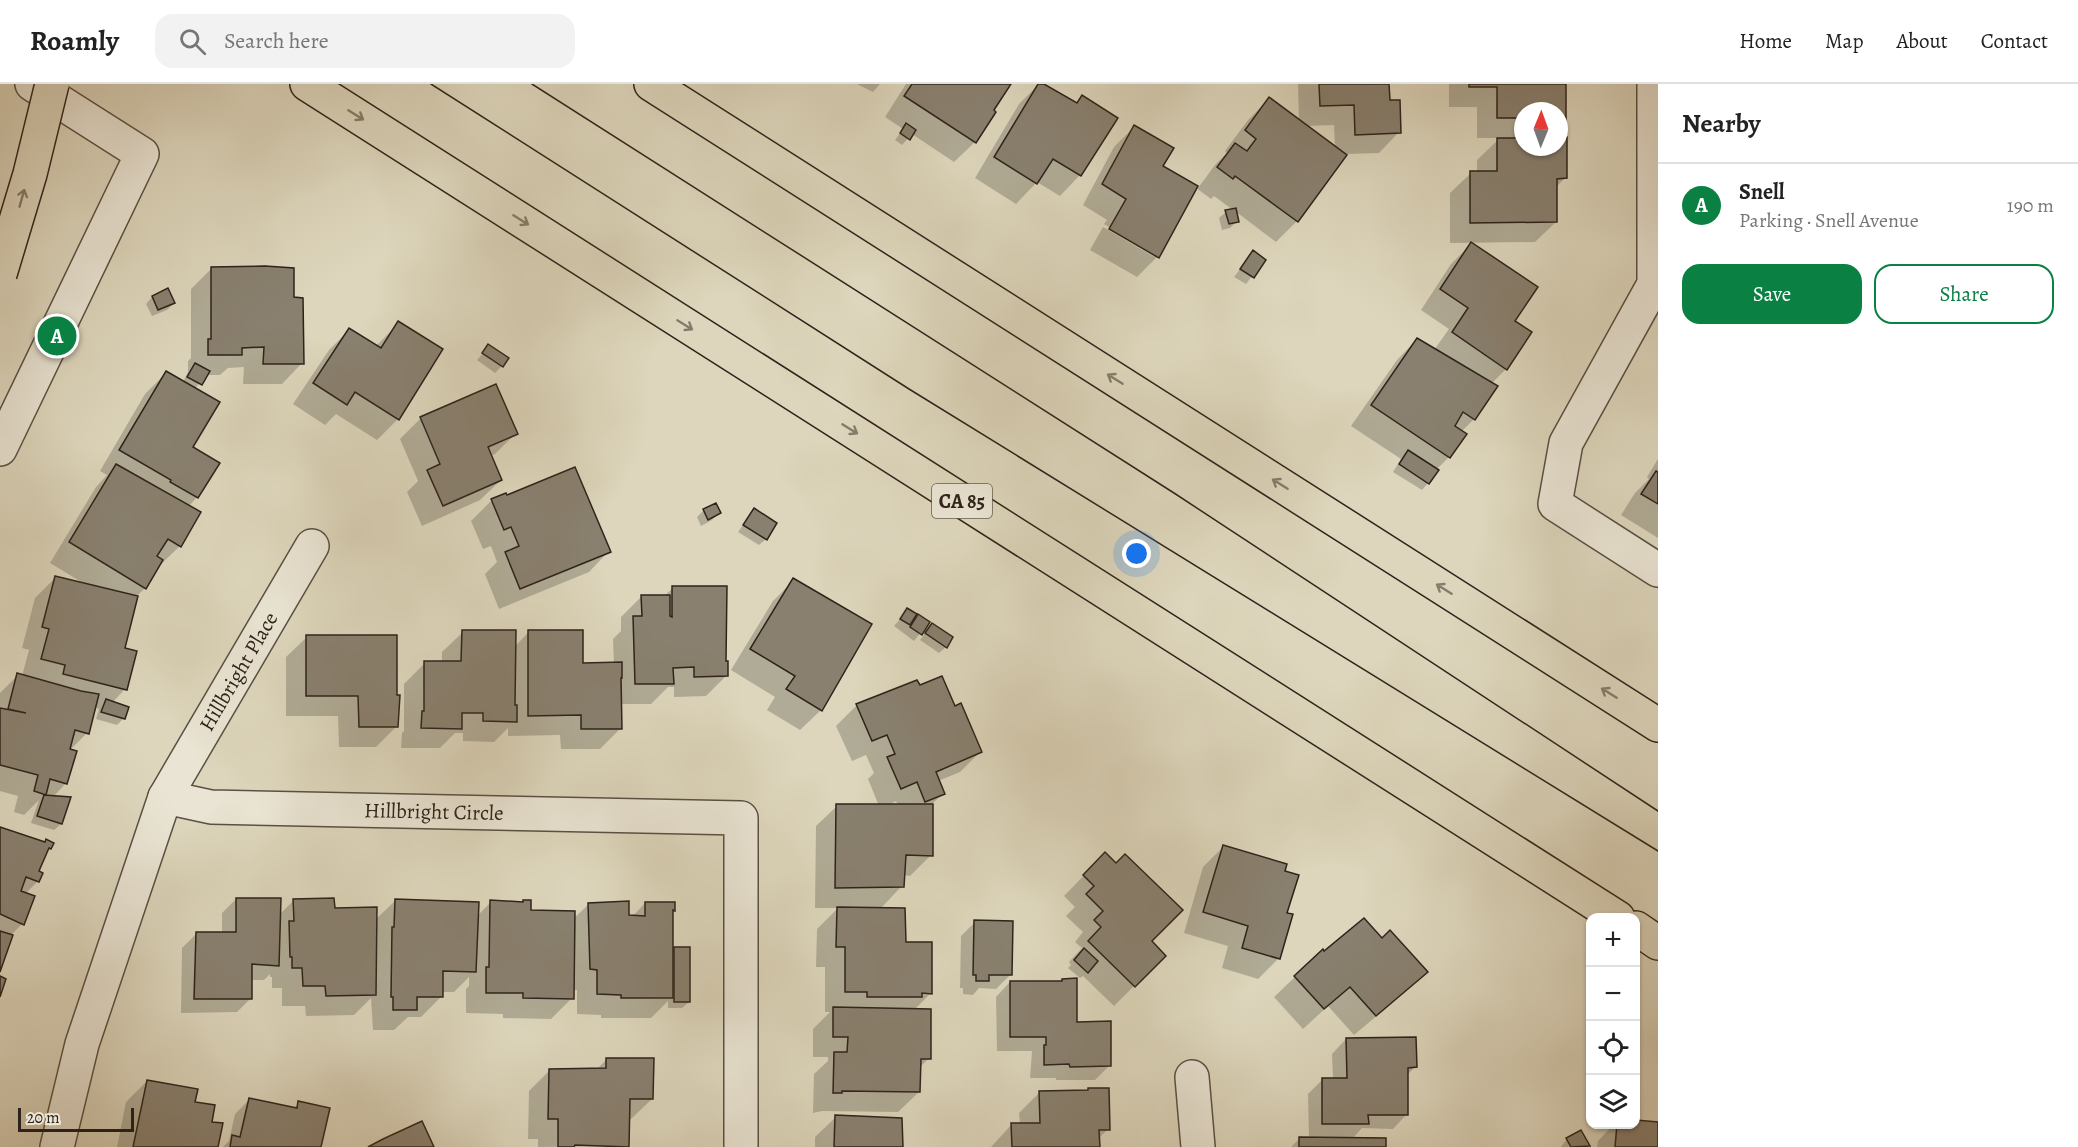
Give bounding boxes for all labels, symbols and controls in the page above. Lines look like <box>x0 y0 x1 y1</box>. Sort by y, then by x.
search box <box>155 14 575 68</box>
text: Roamly <box>30 22 119 60</box>
icon: search <box>176 25 209 58</box>
text: Search here <box>224 26 329 56</box>
text: Home <box>1739 27 1792 55</box>
text: Map <box>1825 27 1863 55</box>
text: About <box>1896 27 1948 55</box>
text: Contact <box>1981 27 2048 55</box>
north arrow <box>1514 102 1568 156</box>
text: Nearby <box>1682 106 1761 141</box>
one-way arrow <box>347 110 364 122</box>
text: Snell <box>1739 177 1785 207</box>
one-way arrow <box>17 189 28 208</box>
text: A <box>1695 192 1708 219</box>
text: 190 m <box>2007 192 2054 219</box>
text: Parking · Snell Avenue <box>1739 207 1919 234</box>
one-way arrow <box>512 214 528 226</box>
button: Save <box>1682 264 1862 324</box>
button: Share <box>1874 264 2054 324</box>
pin: A <box>38 314 76 358</box>
one-way arrow <box>676 319 693 331</box>
one-way arrow <box>1107 373 1124 385</box>
one-way arrow <box>841 423 858 435</box>
one-way arrow <box>1272 478 1288 490</box>
road number: CA 85 <box>932 484 992 518</box>
your location <box>1122 539 1151 568</box>
one-way arrow <box>1436 582 1453 594</box>
street label: Hillbright Place <box>193 607 284 736</box>
one-way arrow <box>1600 687 1617 700</box>
street label: Hillbright Circle <box>364 796 504 827</box>
map controls <box>1586 913 1640 1129</box>
button: + <box>1586 913 1640 967</box>
button: − <box>1586 967 1640 1021</box>
button: locate <box>1586 1021 1640 1075</box>
button: layers <box>1586 1075 1640 1129</box>
scale bar <box>18 1105 134 1132</box>
text: 20 m <box>27 1107 60 1129</box>

